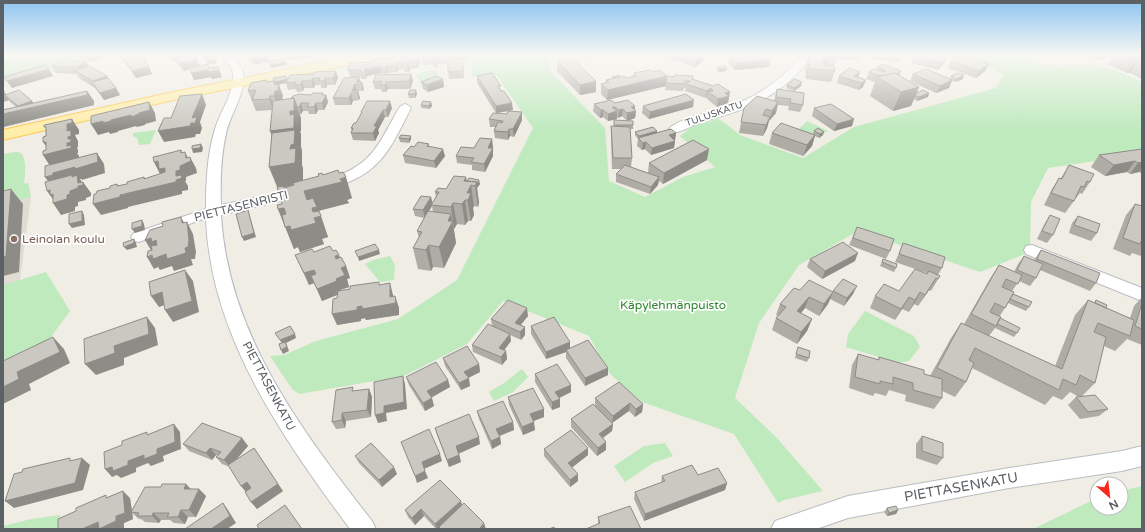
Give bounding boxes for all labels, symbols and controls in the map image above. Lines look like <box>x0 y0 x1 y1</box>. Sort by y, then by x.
street label: TULUSKATU <box>684 99 744 129</box>
street label: PIETTASENRISTI <box>193 188 289 224</box>
place label: Leinolan koulu <box>22 232 105 246</box>
marker: Leinolan koulu <box>9 234 19 244</box>
park label: Käpylehmänpuisto <box>620 298 726 312</box>
street label: PIETTASENKATU <box>240 339 298 433</box>
street label: PIETTASENKATU <box>903 469 1019 505</box>
north arrow <box>1089 476 1129 516</box>
text: N <box>1107 497 1120 512</box>

